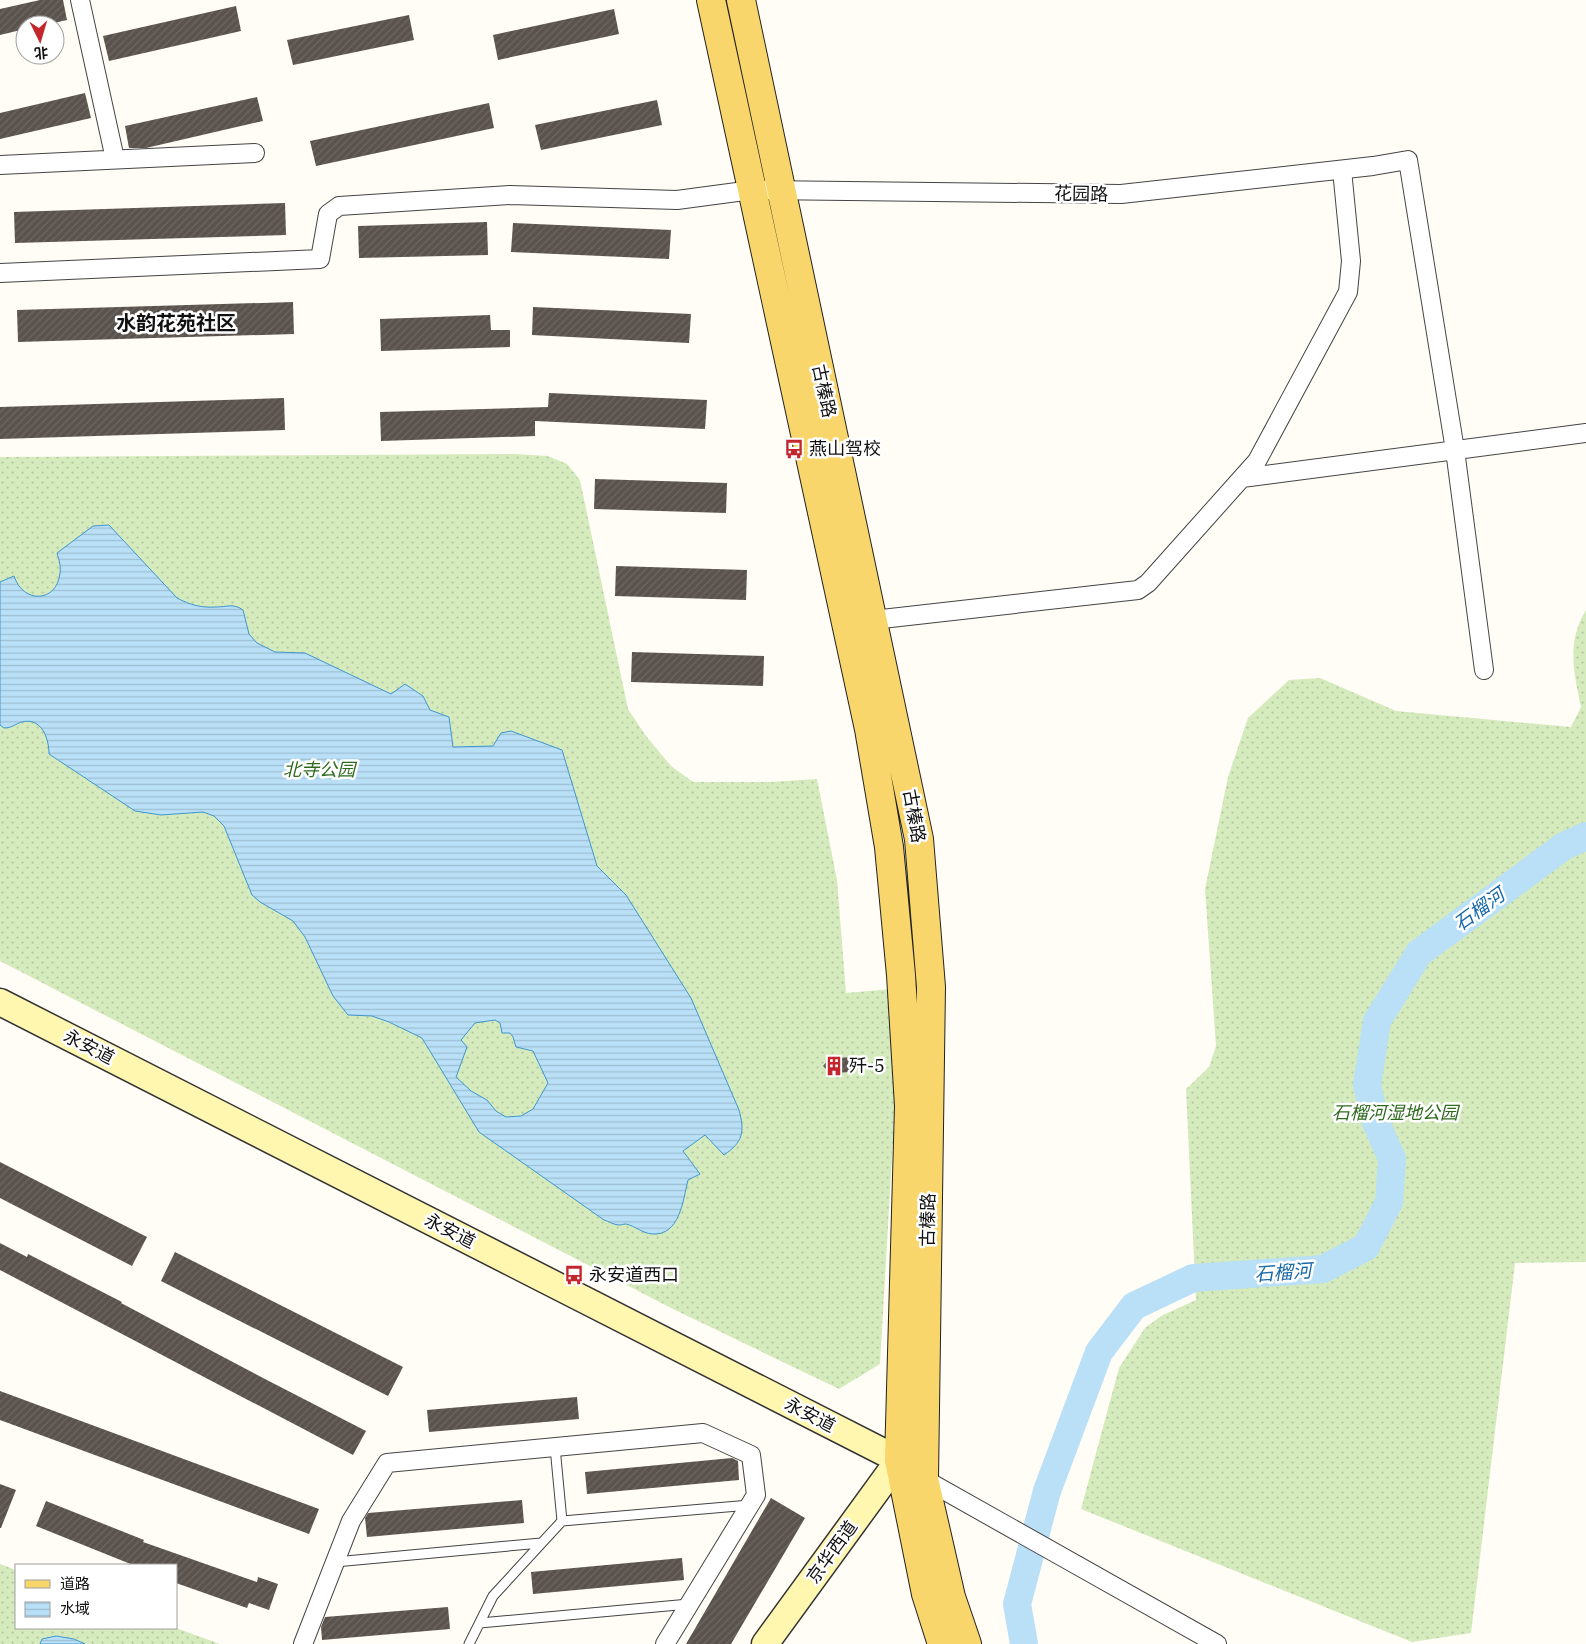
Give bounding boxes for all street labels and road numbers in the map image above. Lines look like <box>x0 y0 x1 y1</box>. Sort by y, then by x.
street label: 花园路 <box>1054 182 1108 205</box>
street label: 古榛路 <box>808 362 841 420</box>
street label: 古榛路 <box>898 787 931 844</box>
street label: 永安道 <box>60 1024 119 1069</box>
street label: 古榛路 <box>916 1193 939 1247</box>
street label: 永安道 <box>421 1208 480 1253</box>
street label: 永安道 <box>781 1392 840 1437</box>
street label: 京华西道 <box>801 1516 862 1588</box>

